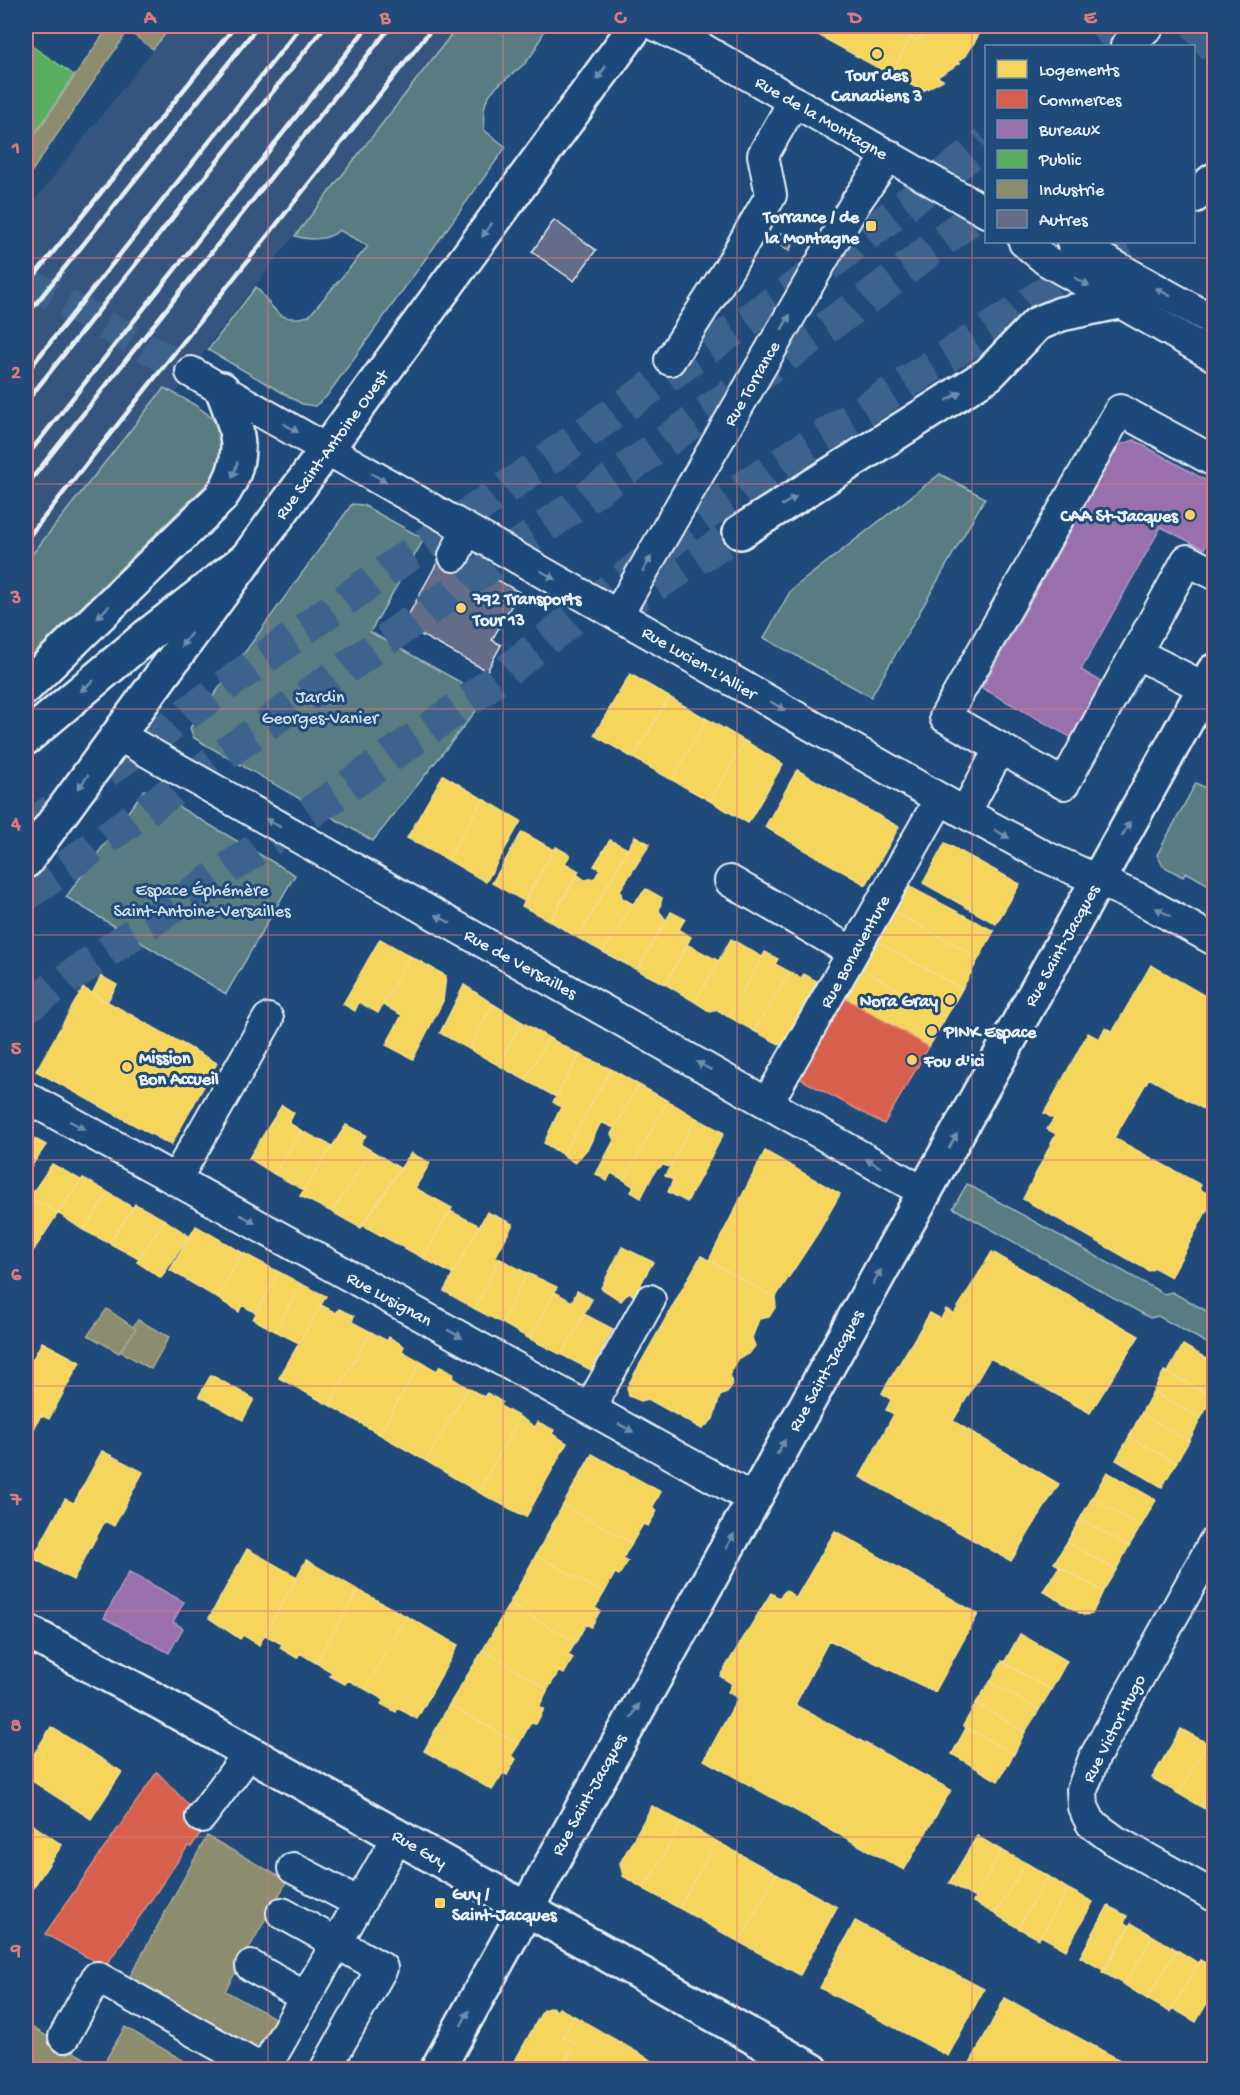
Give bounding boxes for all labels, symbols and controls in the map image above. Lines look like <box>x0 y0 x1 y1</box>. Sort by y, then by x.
text: A <box>143 8 158 31</box>
text: B <box>379 8 391 31</box>
text: C <box>614 8 628 31</box>
text: D <box>846 8 862 31</box>
text: E <box>1084 8 1098 31</box>
legend <box>985 45 1195 243</box>
marker: Tour des Canadiens 3 <box>870 47 884 61</box>
text: Logements <box>1039 61 1120 82</box>
one-way arrow <box>595 64 607 80</box>
place label: Tour des Canadiens 3 <box>831 66 922 108</box>
street label: Rue de la Montagne <box>751 73 891 166</box>
text: Commerces <box>1039 91 1123 112</box>
text: Bureaux <box>1038 121 1101 142</box>
text: 1 <box>11 138 20 161</box>
text: Public <box>1038 151 1082 172</box>
text: Industrie <box>1039 181 1105 202</box>
place label: Torrance / de la Montagne <box>761 208 860 250</box>
text: Autres <box>1039 211 1089 232</box>
marker: Torrance / de la Montagne <box>864 219 878 233</box>
one-way arrow <box>481 223 493 238</box>
one-way arrow <box>1074 276 1090 287</box>
one-way arrow <box>1155 287 1172 297</box>
one-way arrow <box>781 313 791 330</box>
street label: Rue Torrance <box>720 338 786 430</box>
text: 2 <box>11 363 21 386</box>
street label: Rue Saint-Antoine Ouest <box>272 365 395 524</box>
one-way arrow <box>946 391 962 402</box>
one-way arrow <box>283 423 300 433</box>
one-way arrow <box>229 461 239 479</box>
one-way arrow <box>371 473 387 484</box>
one-way arrow <box>781 495 798 506</box>
place label: CAA St-Jacques <box>1060 507 1179 528</box>
marker: CAA St-Jacques <box>1183 508 1197 522</box>
one-way arrow <box>642 555 652 572</box>
one-way arrow <box>540 570 557 580</box>
text: 3 <box>10 588 21 611</box>
place label: 792 Transports Tour 13 <box>471 590 583 632</box>
marker: 792 Transports Tour 13 <box>454 601 468 615</box>
one-way arrow <box>96 605 111 619</box>
street label: Rue Lucien-L'Allier <box>638 623 761 706</box>
one-way arrow <box>181 633 193 648</box>
one-way arrow <box>79 680 95 693</box>
park label: Jardin Georges-Vanier <box>262 688 380 730</box>
one-way arrow <box>770 701 786 712</box>
one-way arrow <box>77 774 89 790</box>
text: 4 <box>10 814 21 837</box>
one-way arrow <box>264 818 281 828</box>
one-way arrow <box>1121 820 1131 837</box>
one-way arrow <box>994 828 1010 839</box>
street label: Rue Saint-Jacques <box>1021 880 1106 1011</box>
park label: Espace Éphémère Saint-Antoine-Versailles <box>113 881 292 923</box>
street label: Rue Bonaventure <box>817 892 896 1012</box>
one-way arrow <box>1155 907 1172 917</box>
one-way arrow <box>434 914 451 924</box>
street label: Rue de Versailles <box>460 926 581 1005</box>
place label: Nora Gray <box>860 992 938 1013</box>
marker: Nora Gray <box>943 993 957 1007</box>
place label: PINK Espace <box>943 1023 1037 1044</box>
marker: PINK Espace <box>925 1024 939 1038</box>
text: 5 <box>11 1039 22 1062</box>
place label: Mission Bon Accueil <box>138 1049 219 1091</box>
place label: Fou d'ici <box>923 1052 984 1073</box>
marker: Fou d'ici <box>905 1053 919 1067</box>
marker: Mission Bon Accueil <box>120 1060 134 1074</box>
one-way arrow <box>695 1061 712 1071</box>
one-way arrow <box>69 1120 86 1130</box>
one-way arrow <box>948 1132 958 1149</box>
one-way arrow <box>865 1158 881 1169</box>
one-way arrow <box>240 1214 257 1224</box>
text: 6 <box>11 1265 22 1288</box>
street label: Rue Lusignan <box>342 1268 436 1332</box>
one-way arrow <box>872 1268 882 1285</box>
street label: Rue Saint-Jacques <box>785 1305 870 1436</box>
one-way arrow <box>447 1329 464 1339</box>
one-way arrow <box>618 1423 635 1433</box>
one-way arrow <box>776 1439 787 1455</box>
text: 7 <box>10 1490 23 1513</box>
one-way arrow <box>725 1532 735 1549</box>
street label: Rue Victor-Hugo <box>1079 1672 1151 1787</box>
one-way arrow <box>629 1703 640 1719</box>
text: 8 <box>11 1716 22 1739</box>
street label: Rue Saint-Jacques <box>548 1729 633 1860</box>
street label: Rue Guy <box>387 1826 450 1874</box>
place label: Guy / Saint-Jacques <box>452 1885 558 1927</box>
marker: Guy / Saint-Jacques <box>433 1896 447 1910</box>
text: 9 <box>10 1941 21 1964</box>
one-way arrow <box>460 2009 470 2026</box>

